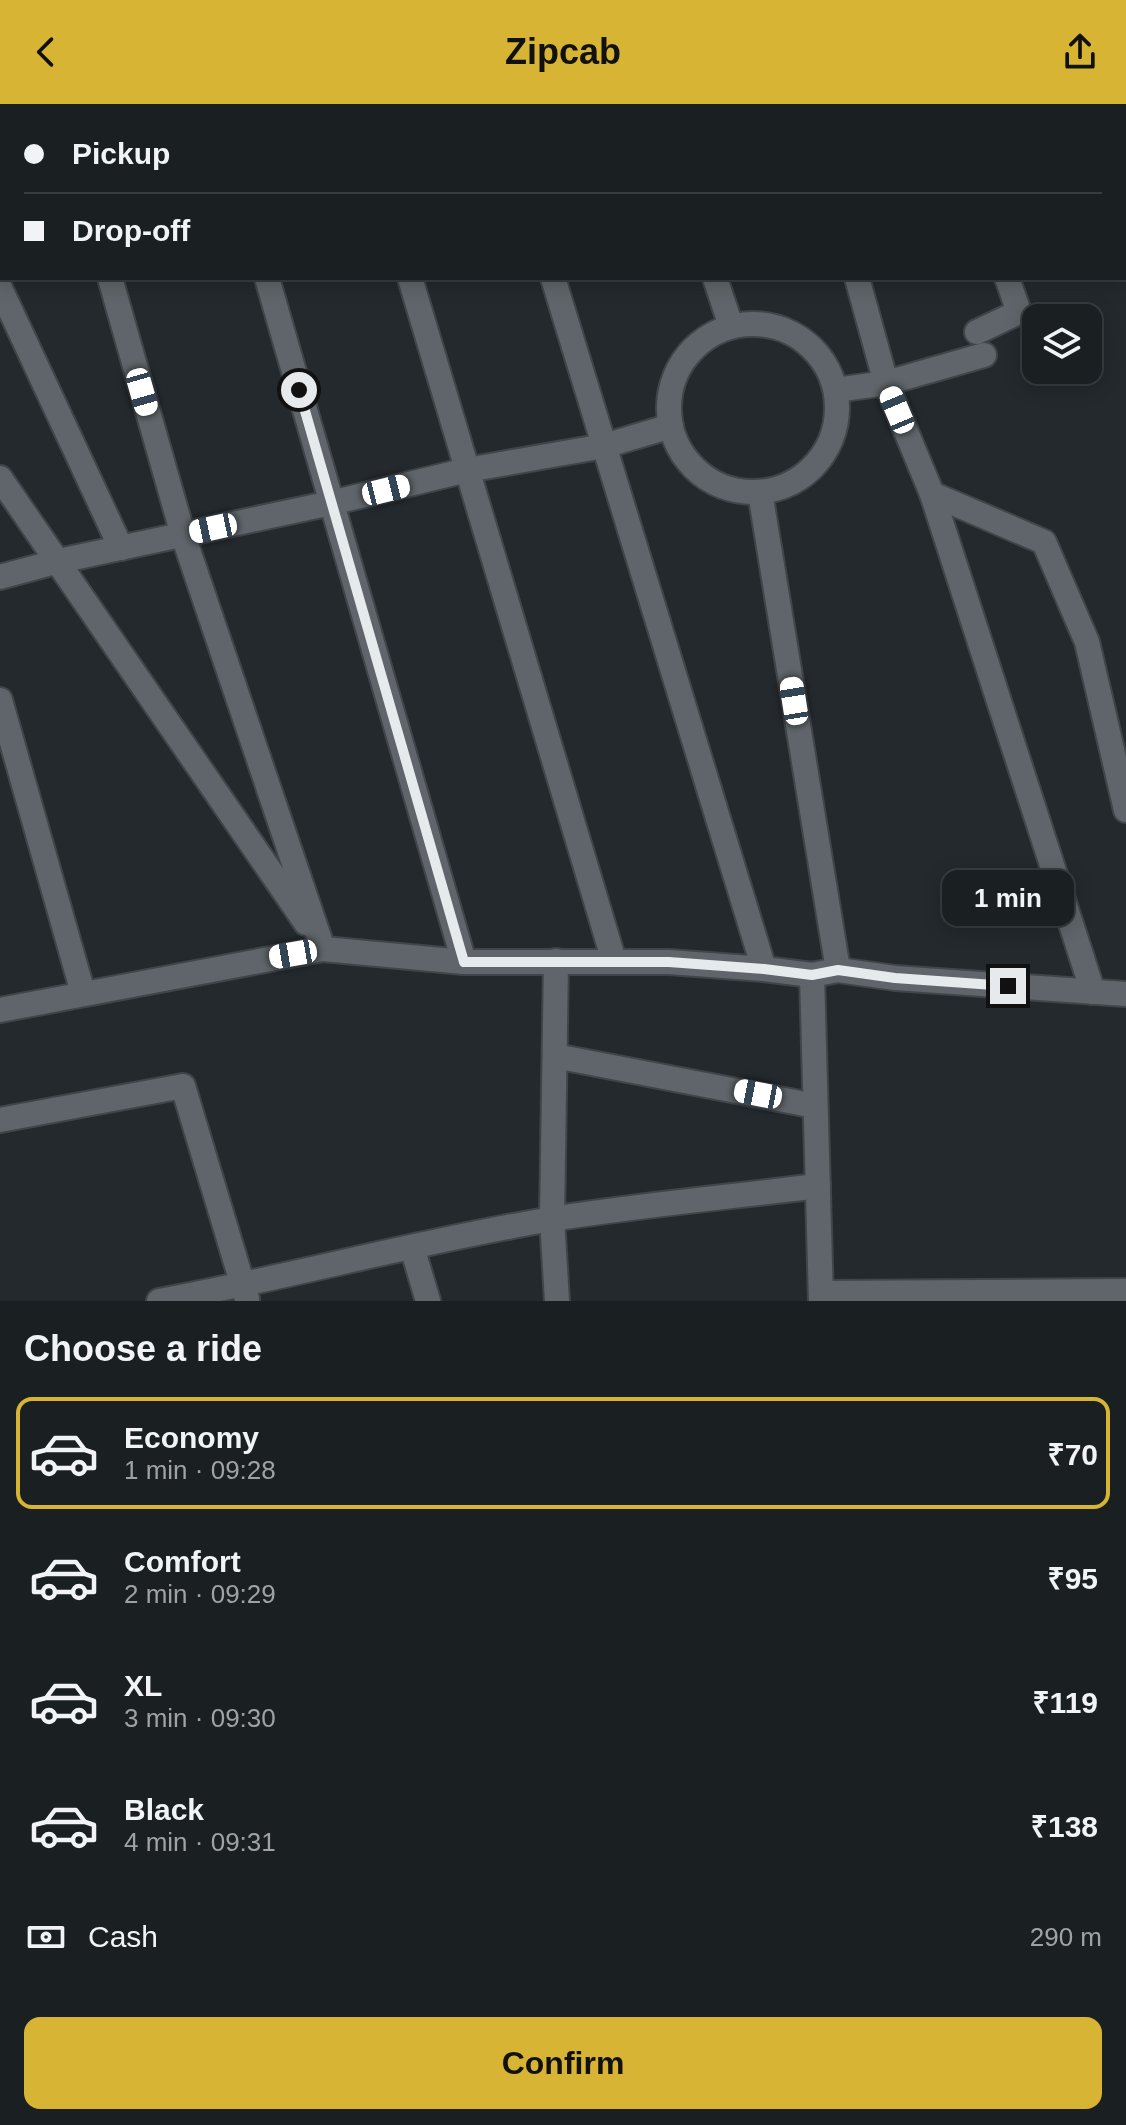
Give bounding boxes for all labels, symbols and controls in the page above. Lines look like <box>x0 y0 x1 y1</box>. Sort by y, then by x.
icon: back <box>24 30 68 74</box>
icon: share <box>1058 30 1102 74</box>
text: Zipcab <box>505 31 621 72</box>
text: Pickup <box>72 137 170 170</box>
text: Drop-off <box>72 214 190 247</box>
map controls <box>1022 304 1102 384</box>
button: layers <box>1022 304 1102 384</box>
car <box>124 366 160 418</box>
route start <box>281 372 317 408</box>
car <box>877 383 917 437</box>
car <box>360 473 412 507</box>
car <box>187 511 239 545</box>
car <box>778 675 810 727</box>
callout: 1 min <box>942 870 1074 926</box>
text: 1 min <box>974 883 1042 913</box>
car <box>267 938 319 970</box>
route end <box>990 968 1026 1004</box>
car <box>732 1078 784 1110</box>
text: Choose a ride <box>24 1328 262 1369</box>
icon: car <box>28 1417 100 1489</box>
text: Economy <box>124 1421 259 1454</box>
text: ₹70 <box>1047 1438 1098 1471</box>
text: 1 min · 09:28 <box>124 1455 276 1485</box>
icon: car <box>28 1541 100 1613</box>
text: Comfort <box>124 1545 241 1578</box>
text: ₹95 <box>1047 1562 1098 1595</box>
text: 2 min · 09:29 <box>124 1579 276 1609</box>
icon: car <box>28 1665 100 1737</box>
text: XL <box>124 1669 162 1702</box>
text: ₹119 <box>1032 1686 1098 1719</box>
text: 3 min · 09:30 <box>124 1703 276 1733</box>
icon: car <box>28 1789 100 1861</box>
text: Black <box>124 1793 204 1826</box>
text: ₹138 <box>1031 1810 1098 1843</box>
text: 4 min · 09:31 <box>124 1827 276 1857</box>
icon: cash <box>24 1915 68 1959</box>
text: Cash <box>88 1920 158 1953</box>
text: 290 m <box>1030 1922 1102 1952</box>
button: Confirm <box>24 2017 1102 2109</box>

